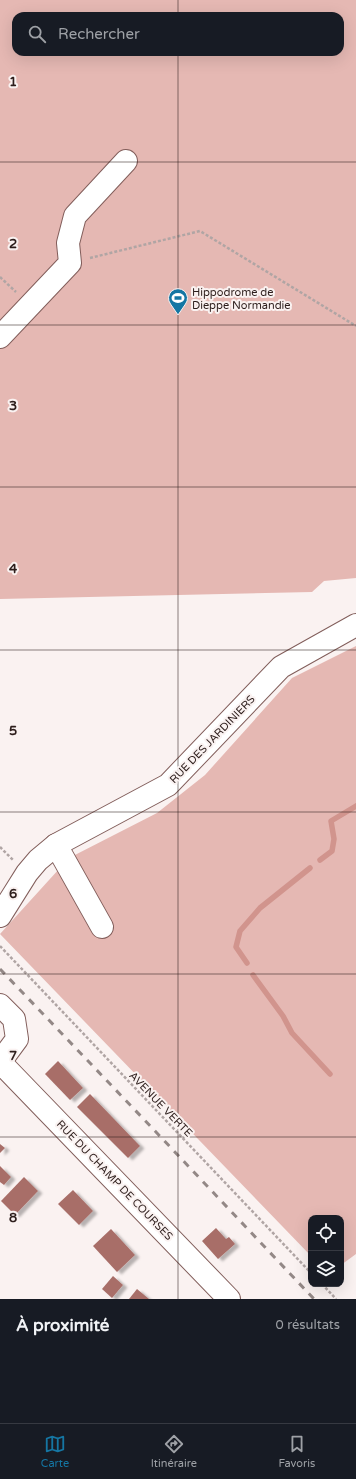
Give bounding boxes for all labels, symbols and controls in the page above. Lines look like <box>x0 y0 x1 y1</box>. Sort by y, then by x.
search box <box>12 12 344 56</box>
icon: search <box>26 23 48 45</box>
text: Rechercher <box>58 25 140 43</box>
text: 1 <box>9 74 17 90</box>
text: 2 <box>9 236 17 252</box>
place label: Hippodrome de Dieppe Normandie <box>192 286 291 312</box>
sports icon: Hippodrome de Dieppe Normandie <box>167 287 189 315</box>
text: 3 <box>9 398 17 414</box>
text: 4 <box>9 561 18 577</box>
street label: RUE DES JARDINIERS <box>167 693 258 786</box>
text: 5 <box>9 723 17 739</box>
text: 6 <box>9 886 17 902</box>
text: 7 <box>9 1048 17 1064</box>
street label: AVENUE VERTE <box>126 1069 195 1140</box>
street label: RUE DU CHAMP DE COURSES <box>54 1118 176 1243</box>
text: 8 <box>9 1210 17 1226</box>
map controls <box>308 1215 344 1287</box>
button: locate <box>308 1215 344 1251</box>
button: layers <box>308 1251 344 1287</box>
text: À proximité <box>16 1315 109 1336</box>
text: 0 résultats <box>276 1317 340 1333</box>
tab: Carte <box>41 1433 69 1470</box>
tab: Itinéraire <box>151 1433 197 1470</box>
tab: Favoris <box>279 1433 315 1470</box>

